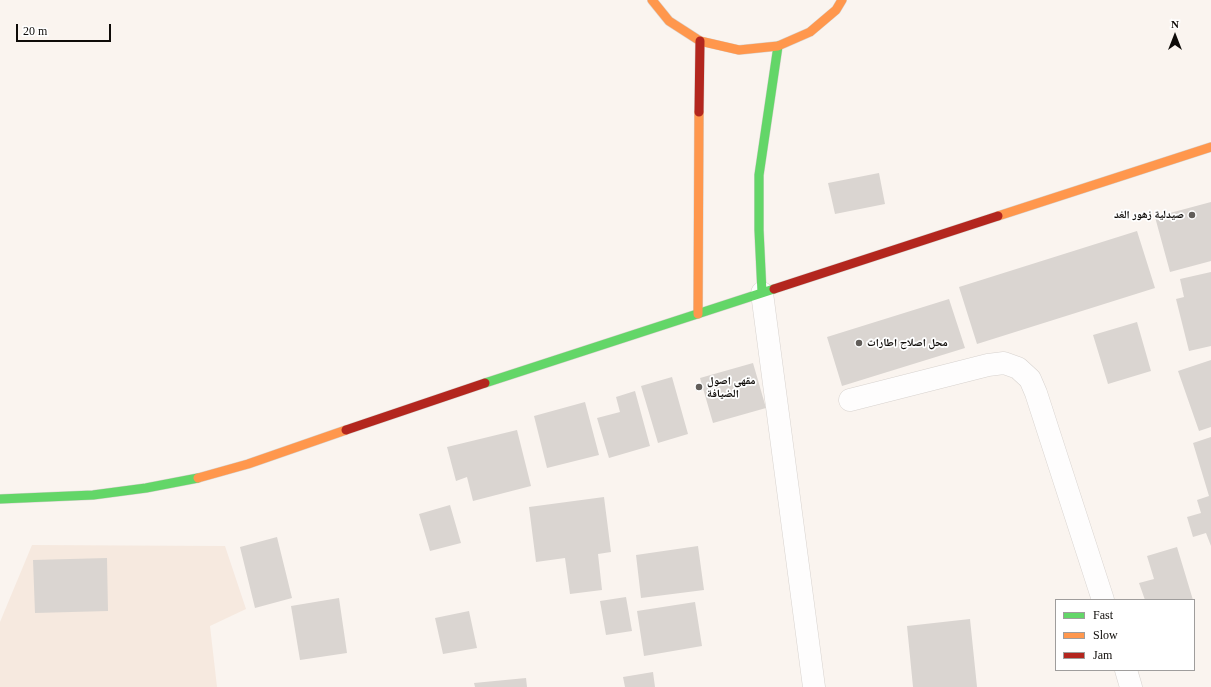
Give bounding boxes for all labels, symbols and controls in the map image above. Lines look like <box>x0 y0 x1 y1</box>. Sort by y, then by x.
scale bar <box>18 16 113 42</box>
north arrow <box>1155 16 1195 56</box>
text: N <box>1171 18 1179 30</box>
text: 20 m <box>23 24 47 38</box>
place label: صيدلية زهور الغد <box>1114 208 1184 222</box>
marker: صيدلية زهور الغد <box>1187 210 1197 220</box>
place label: محل اصلاح اطارات <box>867 336 948 350</box>
marker: محل اصلاح اطارات <box>854 338 864 348</box>
place label: مقهى اصول الضيافة <box>707 374 755 400</box>
marker: مقهى اصول الضيافة <box>694 382 704 392</box>
legend <box>1055 599 1195 671</box>
text: Fast <box>1093 608 1113 622</box>
text: Slow <box>1093 628 1118 642</box>
text: Jam <box>1093 648 1112 662</box>

